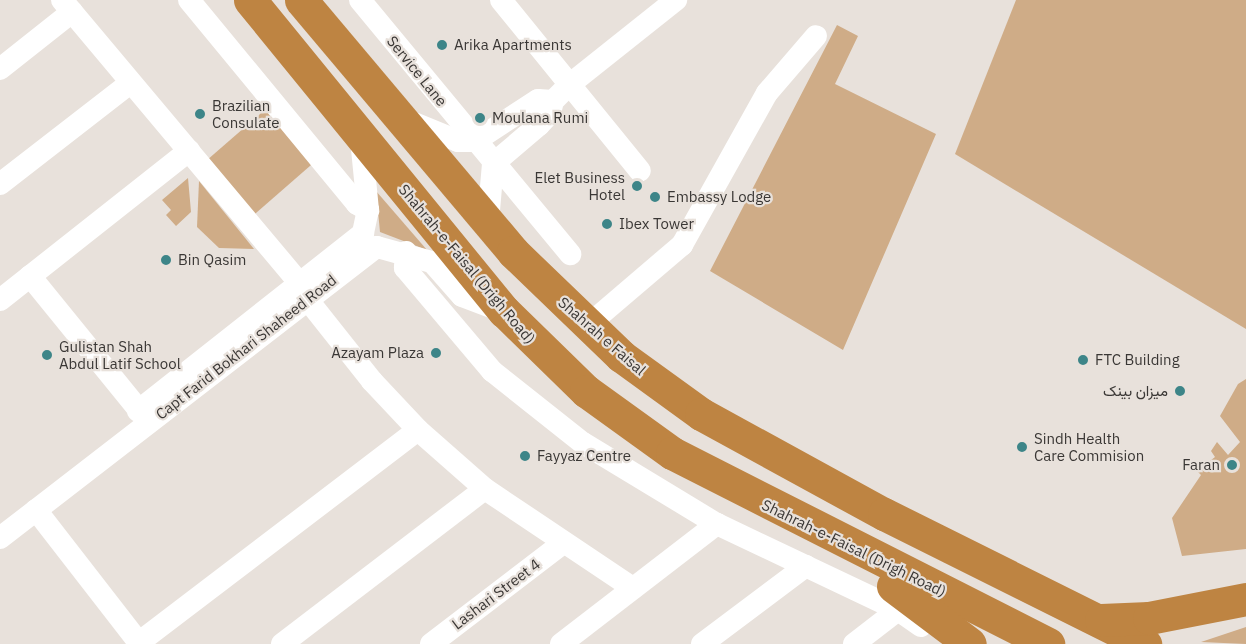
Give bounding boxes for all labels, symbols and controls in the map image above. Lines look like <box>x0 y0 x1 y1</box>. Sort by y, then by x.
street label: Service Lane <box>383 32 451 110</box>
place label: Arika Apartments <box>454 36 572 54</box>
marker: Arika Apartments <box>435 38 449 52</box>
place label: Brazilian Consulate <box>212 96 280 131</box>
marker: Brazilian Consulate <box>193 107 207 121</box>
place label: Moulana Rumi <box>492 109 588 127</box>
marker: Moulana Rumi <box>473 111 487 125</box>
place label: Elet Business Hotel <box>534 168 625 203</box>
marker: Elet Business Hotel <box>630 179 644 193</box>
street label: Shahrah-e-Faisal (Drigh Road) <box>395 181 539 347</box>
place label: Embassy Lodge <box>667 188 771 206</box>
marker: Embassy Lodge <box>648 190 662 204</box>
place label: Ibex Tower <box>619 215 694 233</box>
marker: Ibex Tower <box>600 217 614 231</box>
place label: Bin Qasim <box>178 251 246 269</box>
marker: Bin Qasim <box>159 253 173 267</box>
street label: Capt Farid Bokhari Shaheed Road <box>152 271 340 423</box>
street label: Shahrah e Faisal <box>555 293 649 379</box>
place label: Gulistan Shah Abdul Latif School <box>59 337 181 372</box>
place label: Azayam Plaza <box>331 344 424 362</box>
marker: Azayam Plaza <box>429 346 443 360</box>
marker: Gulistan Shah Abdul Latif School <box>40 348 54 362</box>
place label: FTC Building <box>1095 351 1180 369</box>
marker: FTC Building <box>1076 353 1090 367</box>
place label: میزان بینک <box>1103 382 1168 400</box>
marker: میزان بینک <box>1173 384 1187 398</box>
place label: Sindh Health Care Commision <box>1034 429 1144 464</box>
marker: Sindh Health Care Commision <box>1015 440 1029 454</box>
place label: Fayyaz Centre <box>537 447 631 465</box>
marker: Fayyaz Centre <box>518 449 532 463</box>
place label: Faran <box>1182 456 1220 474</box>
marker: Faran <box>1225 458 1239 472</box>
street label: Shahrah-e-Faisal (Drigh Road) <box>759 496 949 600</box>
street label: Lashari Street 4 <box>448 555 544 633</box>

